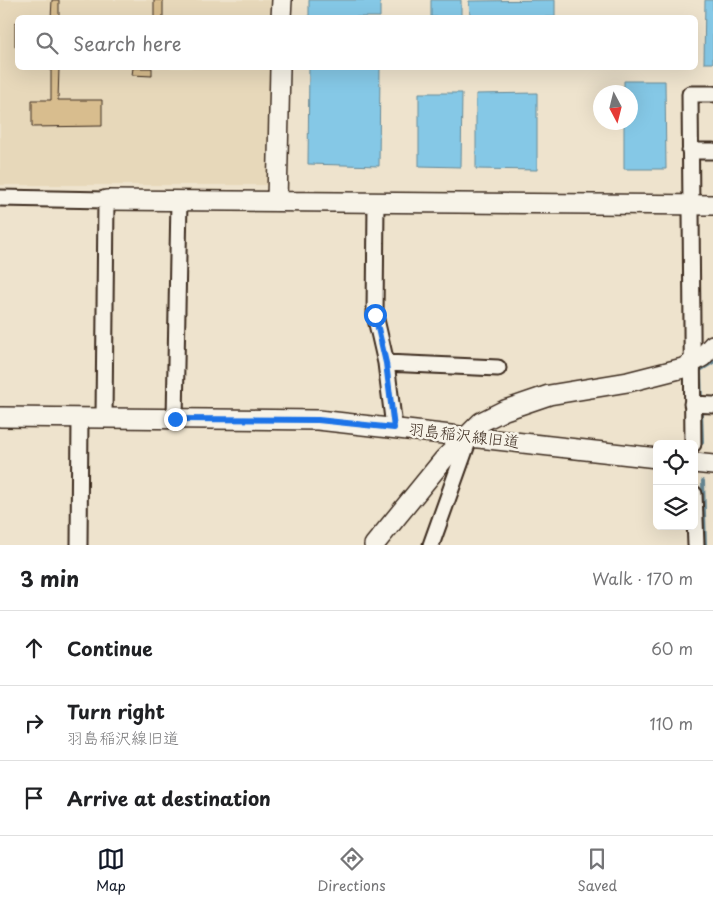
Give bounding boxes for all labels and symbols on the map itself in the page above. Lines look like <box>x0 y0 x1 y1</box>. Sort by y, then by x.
north arrow <box>593 85 638 130</box>
route start <box>364 304 387 327</box>
route end <box>164 408 187 431</box>
street label: 羽島稲沢線旧道 <box>407 415 521 453</box>

